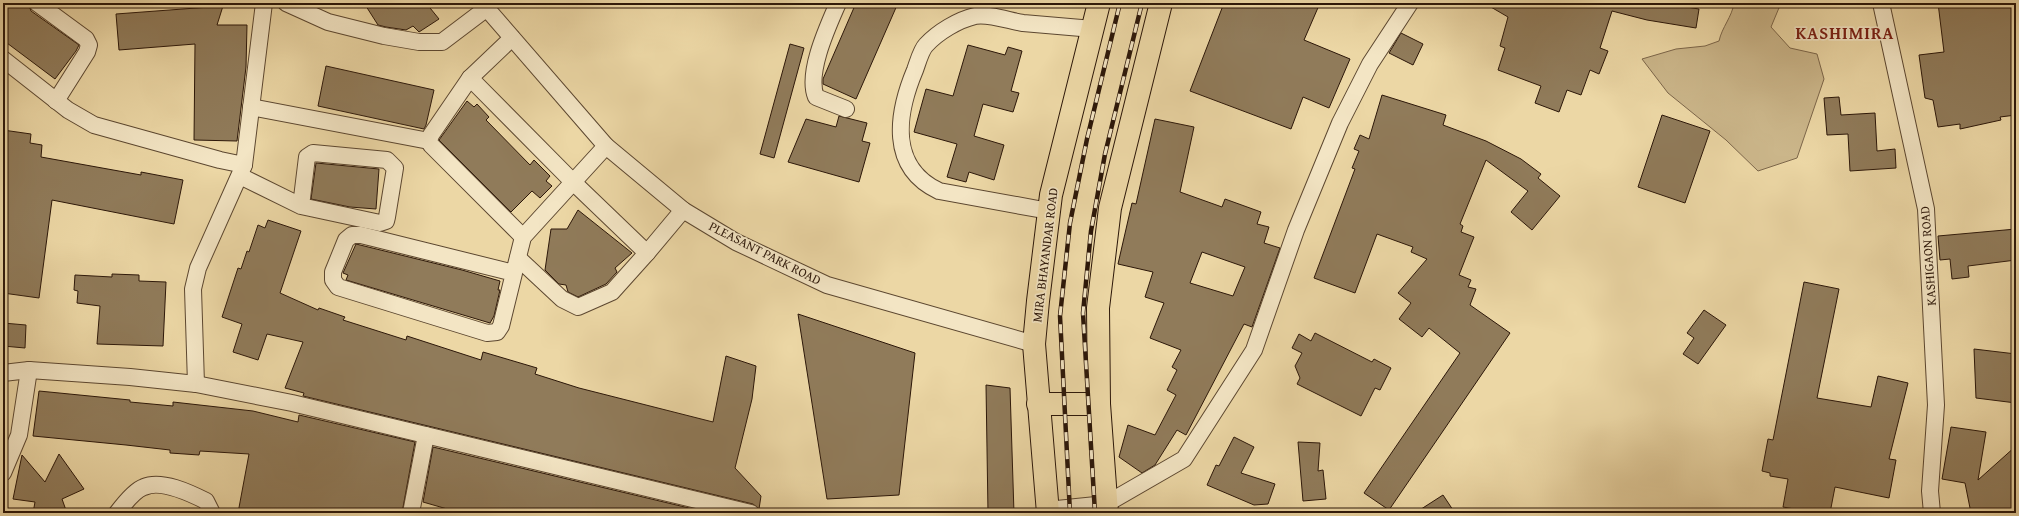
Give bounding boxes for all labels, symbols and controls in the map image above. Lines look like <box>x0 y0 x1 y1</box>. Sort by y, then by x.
district label: KASHIMIRA <box>1796 20 1894 45</box>
street label: MIRA BHAYANDAR ROAD <box>1027 187 1063 323</box>
street label: KASHIGAON ROAD <box>1915 205 1941 307</box>
street label: PLEASANT PARK ROAD <box>706 216 824 290</box>

